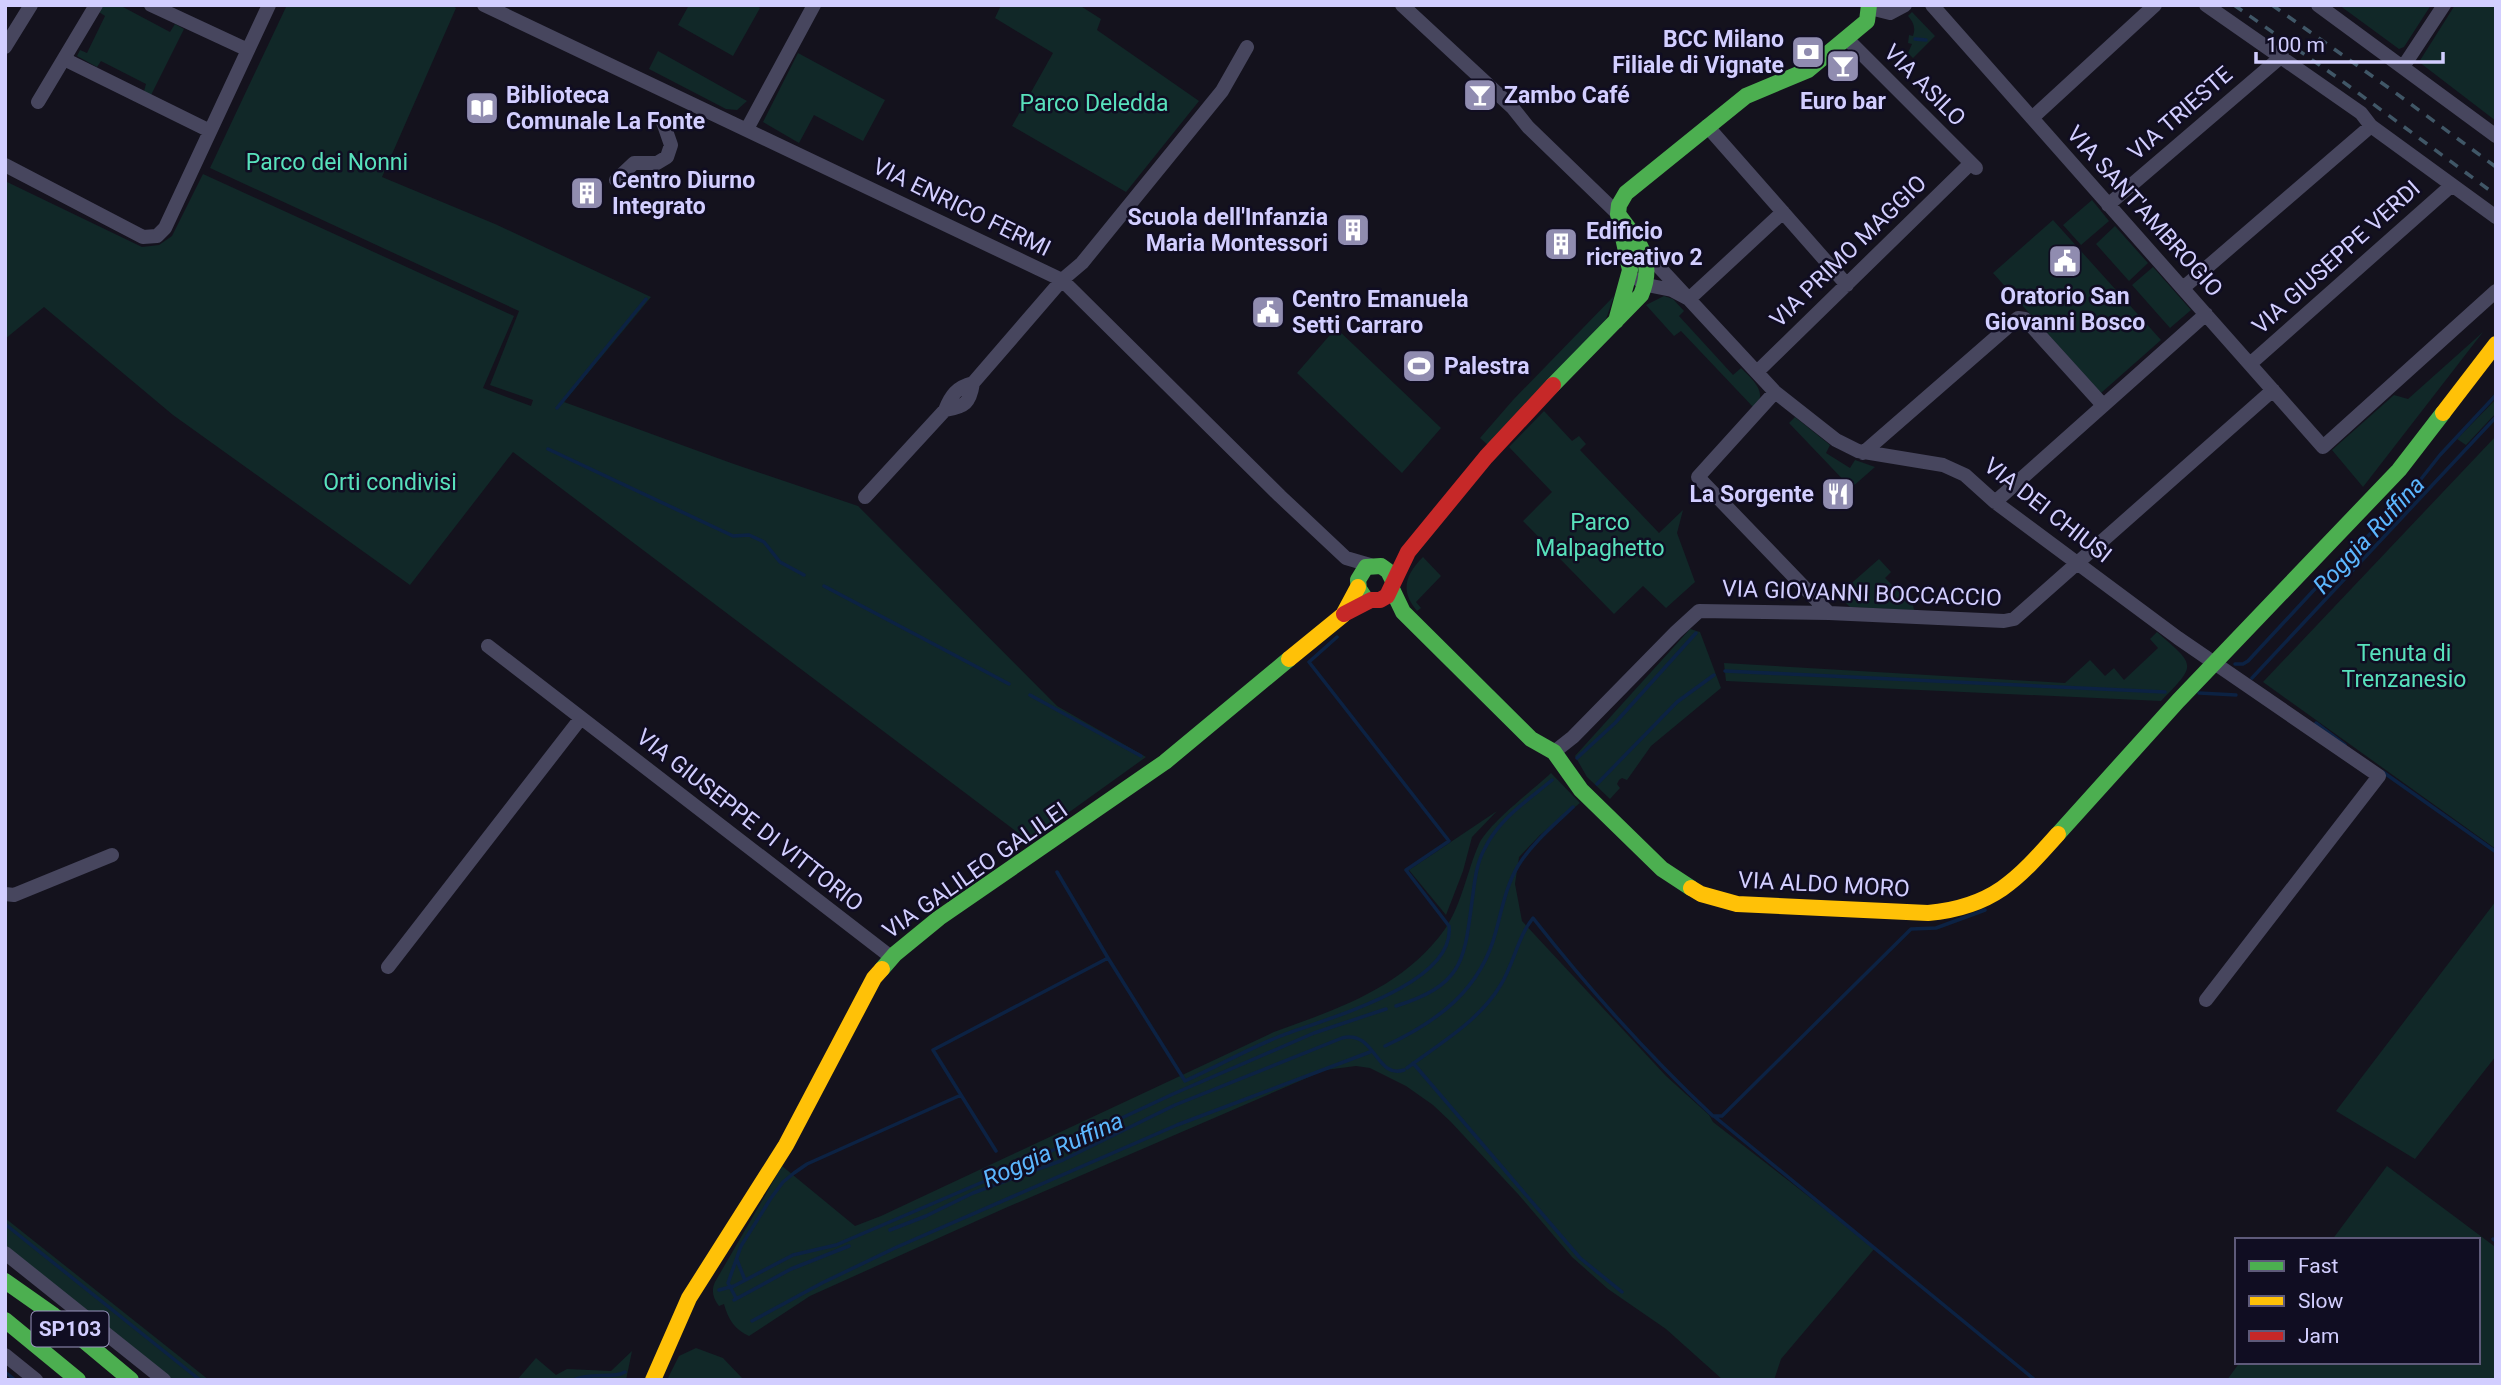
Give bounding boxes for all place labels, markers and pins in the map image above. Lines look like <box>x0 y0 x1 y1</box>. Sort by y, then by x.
place label: BCC Milano Filiale di Vignate <box>1612 26 1784 79</box>
bank icon: BCC Milano Filiale di Vignate <box>1789 33 1827 71</box>
bar icon: Euro bar <box>1824 47 1862 85</box>
bar icon: Zambo Café <box>1461 76 1499 114</box>
place label: Biblioteca Comunale La Fonte <box>506 82 705 135</box>
place label: Zambo Café <box>1504 82 1630 109</box>
place label: Euro bar <box>1800 88 1887 115</box>
library icon: Biblioteca Comunale La Fonte <box>463 89 501 127</box>
place label: Centro Diurno Integrato <box>612 167 755 220</box>
building icon: Centro Diurno Integrato <box>568 174 606 212</box>
place label: Scuola dell'Infanzia Maria Montessori <box>1127 204 1328 257</box>
building icon: Scuola dell'Infanzia Maria Montessori <box>1334 211 1372 249</box>
place label: Edificio ricreativo 2 <box>1586 218 1703 271</box>
building icon: Edificio ricreativo 2 <box>1542 225 1580 263</box>
public building icon: Oratorio San Giovanni Bosco <box>2046 242 2084 280</box>
place label: Oratorio San Giovanni Bosco <box>1985 283 2145 336</box>
place label: Centro Emanuela Setti Carraro <box>1292 286 1469 339</box>
public building icon: Centro Emanuela Setti Carraro <box>1249 293 1287 331</box>
sports icon: Palestra <box>1400 347 1438 385</box>
place label: Palestra <box>1444 353 1529 380</box>
restaurant icon: La Sorgente <box>1819 475 1857 513</box>
place label: La Sorgente <box>1690 481 1814 508</box>

